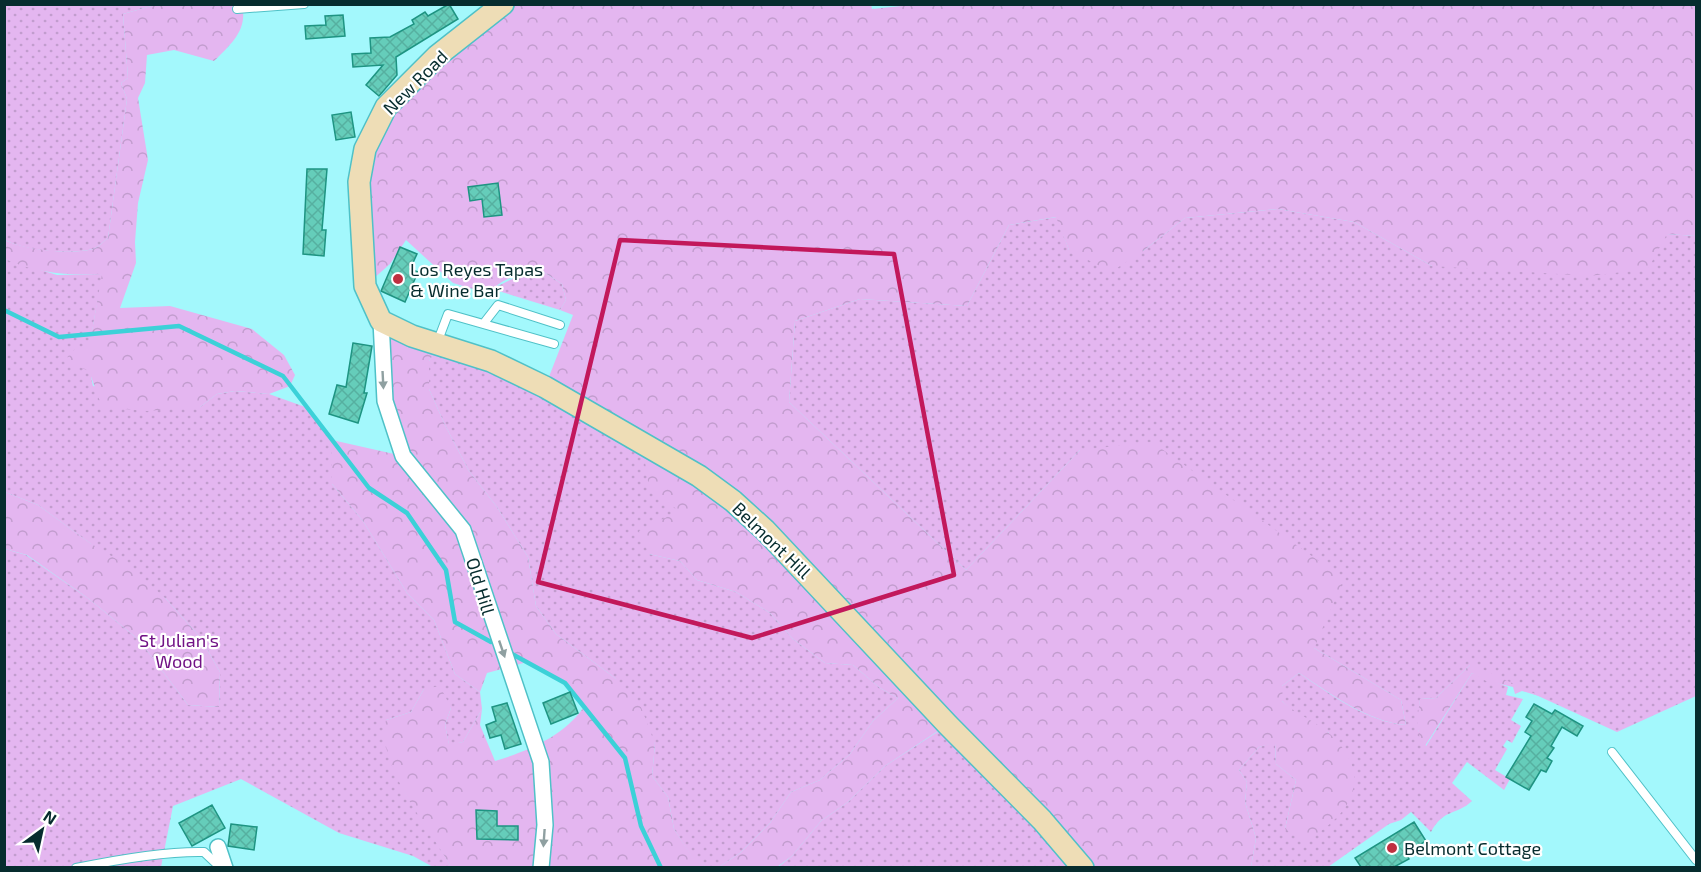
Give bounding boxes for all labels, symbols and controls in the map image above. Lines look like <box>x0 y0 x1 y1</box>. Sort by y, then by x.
street label: New Road <box>378 45 452 119</box>
place label: Los Reyes Tapas & Wine Bar <box>410 258 543 301</box>
marker: Los Reyes Tapas & Wine Bar <box>391 272 405 286</box>
one-way arrow <box>379 370 388 389</box>
street label: Belmont Hill <box>728 497 816 583</box>
street label: Old Hill <box>462 555 500 618</box>
park label: St Julian's Wood <box>139 629 219 672</box>
one-way arrow <box>497 640 507 658</box>
north arrow <box>12 800 72 860</box>
text: N <box>40 806 60 828</box>
one-way arrow <box>539 828 549 847</box>
place label: Belmont Cottage <box>1404 837 1541 859</box>
marker: Belmont Cottage <box>1385 841 1399 855</box>

